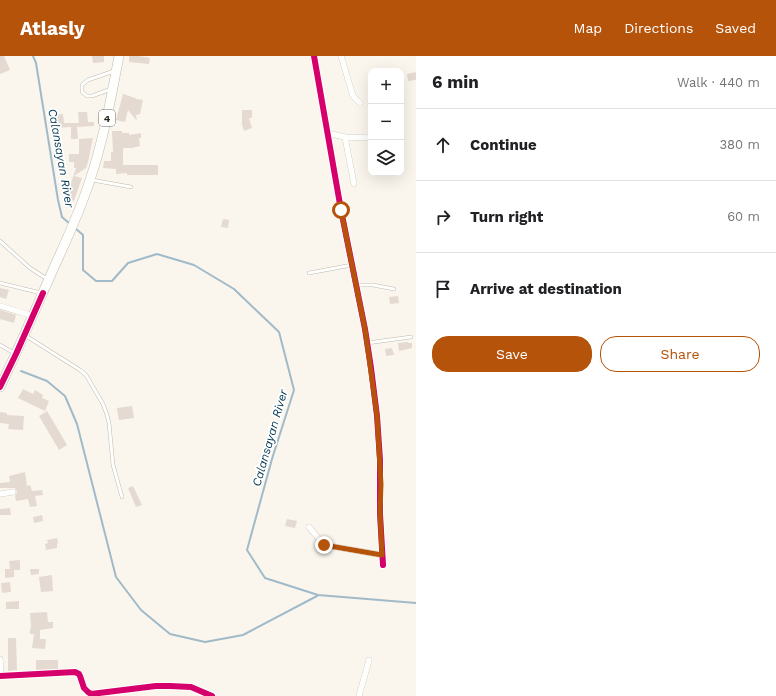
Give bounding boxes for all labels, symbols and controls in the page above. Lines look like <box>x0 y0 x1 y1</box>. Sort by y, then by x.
text: Atlasly <box>20 17 85 40</box>
text: Map <box>574 20 602 36</box>
text: Directions <box>624 20 693 36</box>
text: Saved <box>715 20 756 36</box>
map controls <box>368 68 404 176</box>
button: + <box>368 68 404 104</box>
text: 6 min <box>432 72 479 92</box>
text: Walk · 440 m <box>677 75 760 90</box>
button: − <box>368 104 404 140</box>
water label: Calansayan River <box>45 107 77 210</box>
road number: 4 <box>99 110 115 126</box>
icon: ahead <box>432 134 454 156</box>
text: Continue <box>470 136 537 154</box>
text: 380 m <box>720 137 760 152</box>
button: layers <box>368 140 404 176</box>
route start <box>332 201 350 219</box>
icon: right <box>432 206 454 228</box>
text: Turn right <box>470 208 543 226</box>
text: 60 m <box>727 209 760 224</box>
icon: arrive <box>432 278 454 300</box>
text: Arrive at destination <box>470 280 622 298</box>
button: Save <box>432 336 592 372</box>
button: Share <box>600 336 760 372</box>
water label: Calansayan River <box>249 387 291 488</box>
route end <box>315 536 333 554</box>

